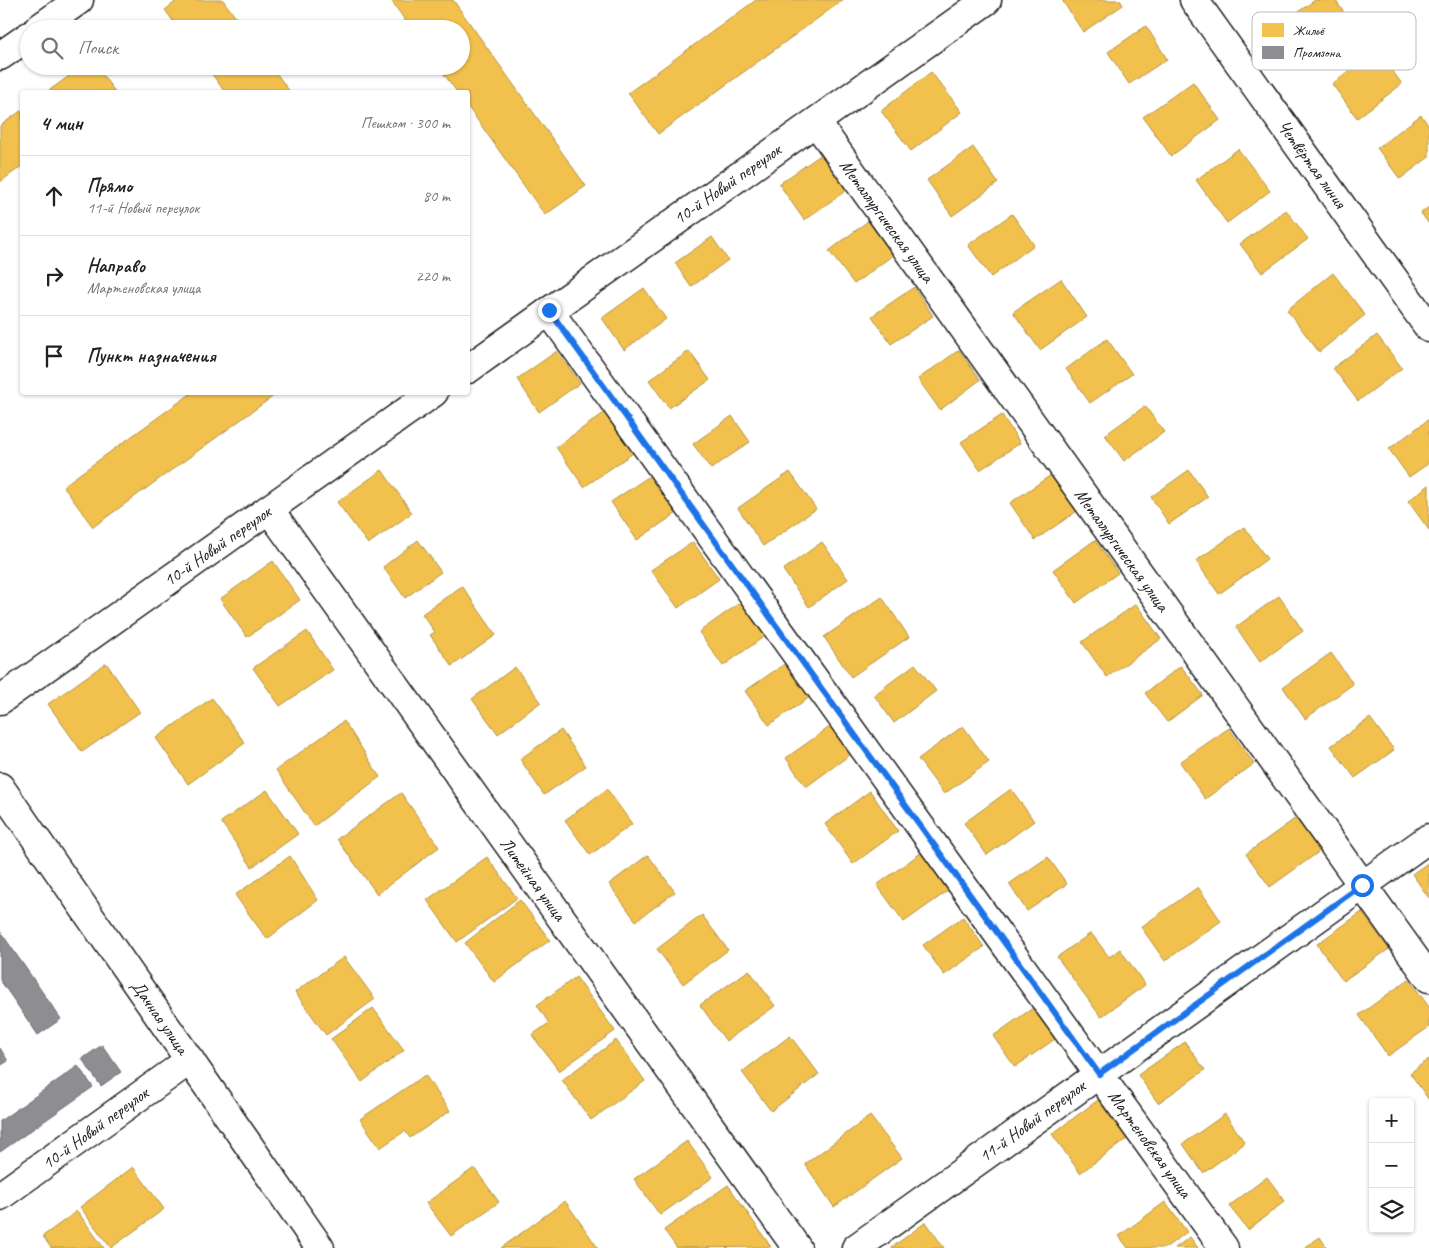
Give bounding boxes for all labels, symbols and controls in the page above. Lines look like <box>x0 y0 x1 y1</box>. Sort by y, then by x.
legend <box>1252 12 1416 70</box>
search box <box>20 20 470 75</box>
text: Жильё <box>1293 22 1326 39</box>
icon: search <box>38 34 66 62</box>
text: Поиск <box>78 36 118 60</box>
text: Промзона <box>1293 44 1341 61</box>
text: 4 мин <box>40 110 83 136</box>
text: Пешком · 300 m <box>361 113 450 133</box>
street label: Четвёртая линия <box>1273 116 1352 213</box>
street label: 10-й Новый переулок <box>669 137 787 229</box>
street label: Металлургическая улица <box>835 155 940 288</box>
text: Прямо <box>87 174 132 198</box>
icon: ahead <box>40 182 68 210</box>
text: 80 m <box>423 186 450 206</box>
text: 11-й Новый переулок <box>87 198 199 218</box>
text: Направо <box>87 254 145 278</box>
icon: right <box>40 262 68 290</box>
text: 220 m <box>416 266 450 286</box>
text: Мартеновская улица <box>87 278 201 298</box>
route end <box>538 299 561 322</box>
icon: arrive <box>40 342 68 370</box>
text: Пункт назначения <box>87 344 216 368</box>
street label: Металлургическая улица <box>1070 484 1175 617</box>
street label: 10-й Новый переулок <box>159 499 277 591</box>
street label: Литейная улица <box>495 833 572 926</box>
route start <box>1351 874 1374 897</box>
street label: Дачная улица <box>126 975 195 1060</box>
street label: 11-й Новый переулок <box>975 1074 1091 1167</box>
street label: 10-й Новый переулок <box>38 1081 154 1174</box>
street label: Мартеновская улица <box>1104 1086 1197 1204</box>
map controls <box>1369 1098 1414 1233</box>
button: + <box>1369 1098 1414 1143</box>
button: − <box>1369 1143 1414 1188</box>
button: layers <box>1369 1188 1414 1233</box>

